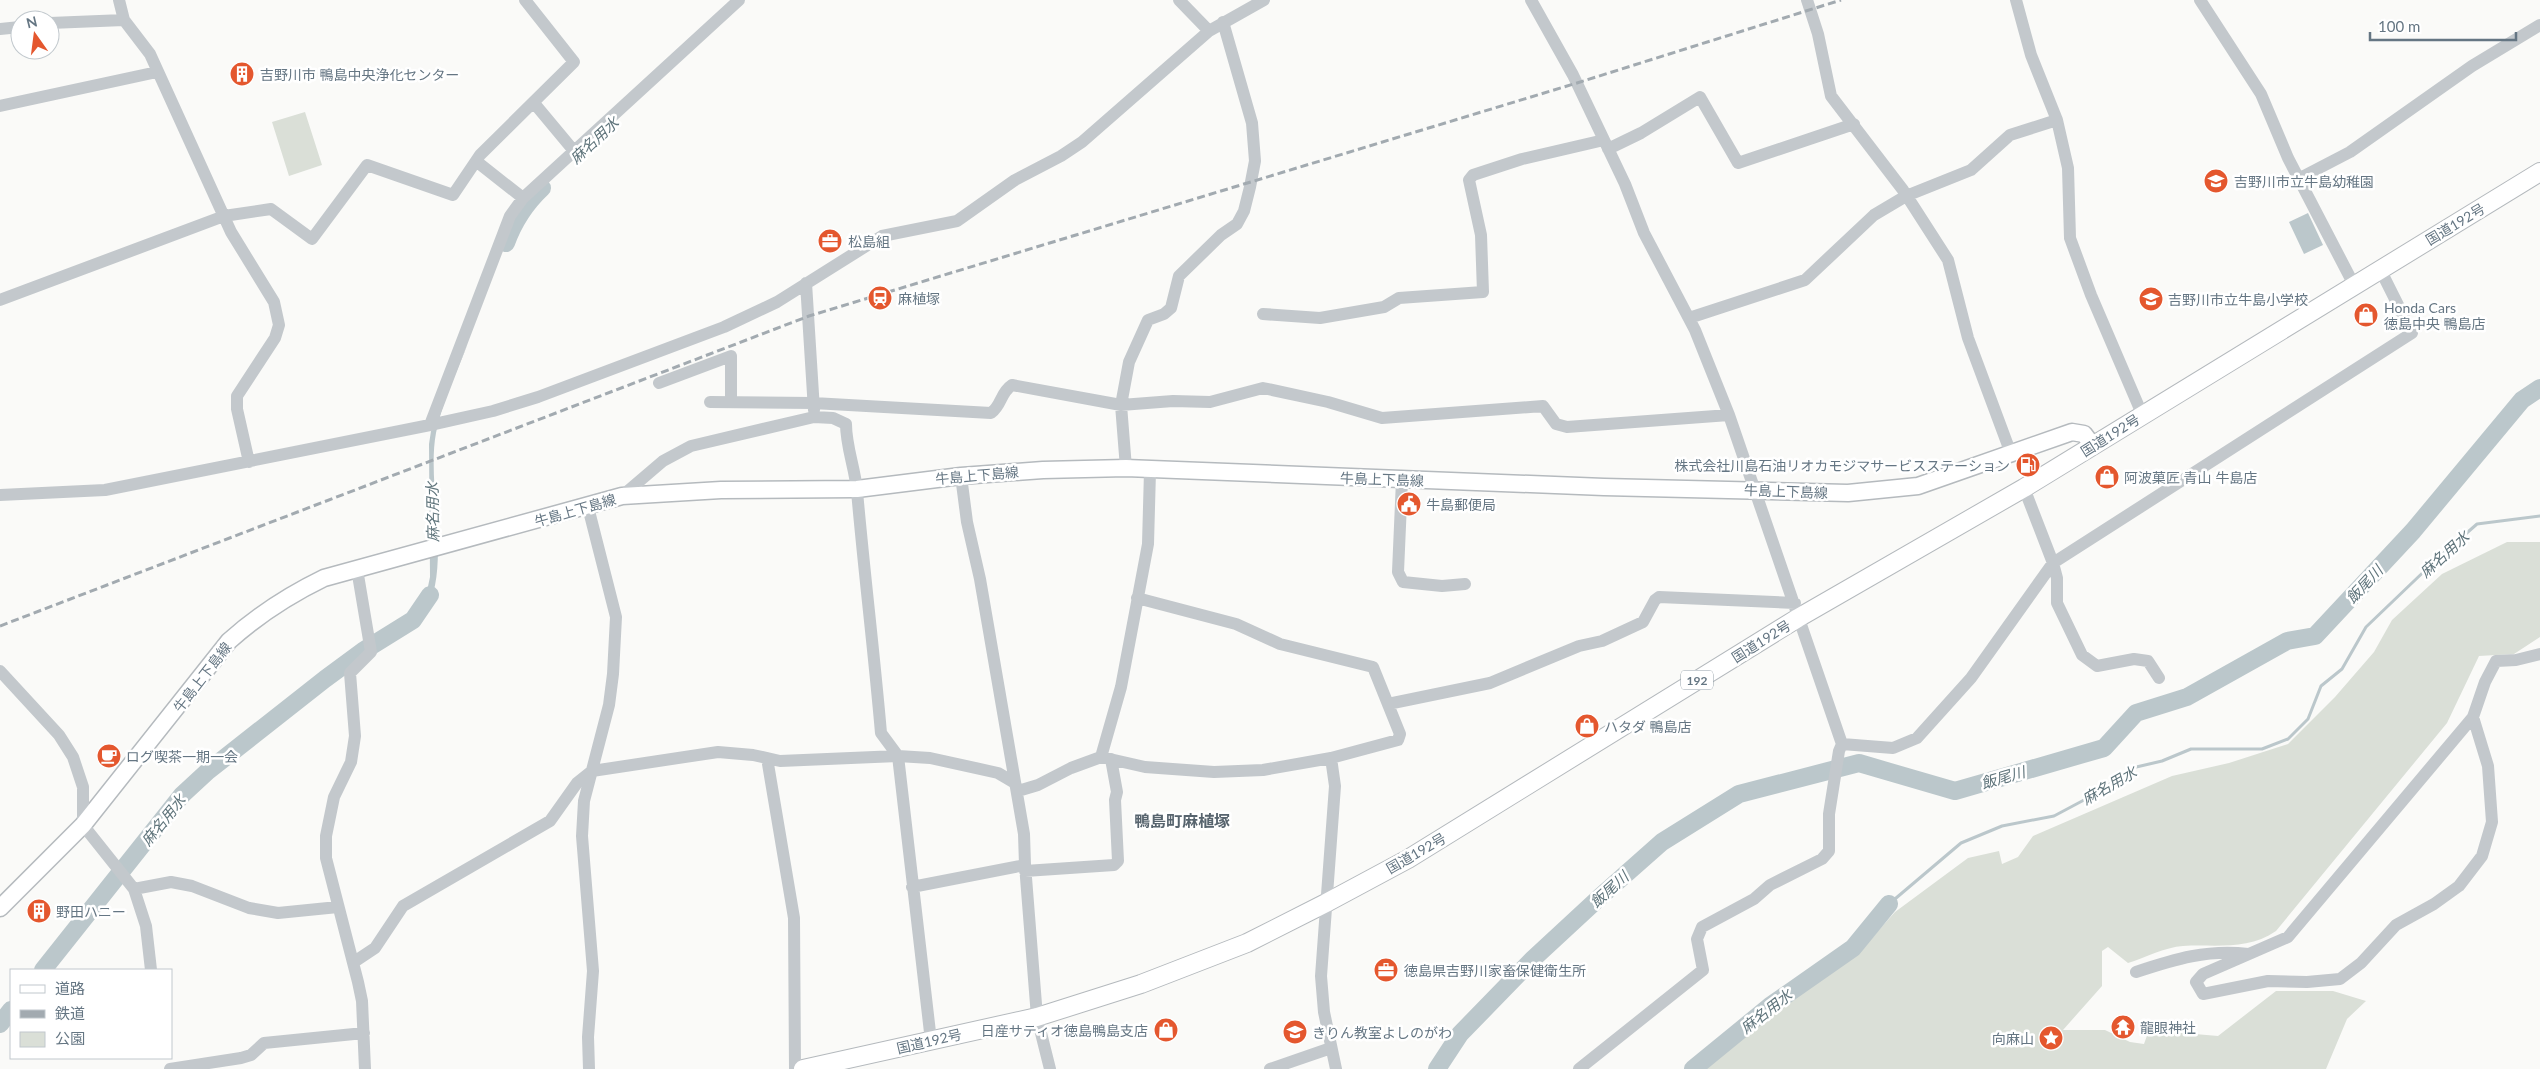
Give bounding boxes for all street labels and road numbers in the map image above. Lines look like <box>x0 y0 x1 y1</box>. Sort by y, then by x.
street label: 国道192号 <box>2422 200 2488 248</box>
street label: 国道192号 <box>2077 410 2143 460</box>
street label: 牛島上下島線 <box>934 463 1020 487</box>
street label: 牛島上下島線 <box>1340 469 1424 489</box>
street label: 牛島上下島線 <box>1744 481 1828 501</box>
street label: 牛島上下島線 <box>532 490 618 530</box>
street label: 国道192号 <box>1728 616 1794 666</box>
street label: 牛島上下島線 <box>169 639 235 715</box>
road number: 192 <box>1681 670 1713 690</box>
street label: 国道192号 <box>1383 829 1449 877</box>
street label: 国道192号 <box>895 1025 963 1057</box>

